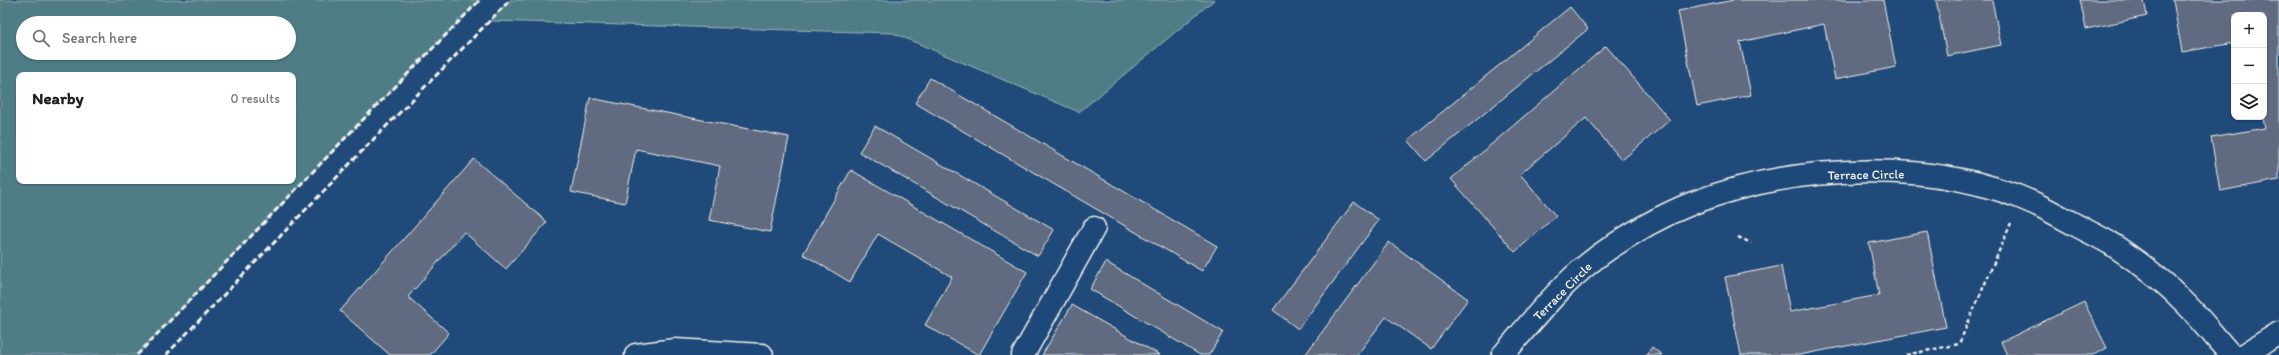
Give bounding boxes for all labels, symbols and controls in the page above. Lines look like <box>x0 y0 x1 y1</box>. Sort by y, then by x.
map controls <box>2231 12 2267 120</box>
button: + <box>2231 12 2267 48</box>
search box <box>16 16 296 60</box>
icon: search <box>30 27 52 49</box>
text: Search here <box>62 29 137 47</box>
button: − <box>2231 48 2267 84</box>
button: layers <box>2231 84 2267 120</box>
text: Nearby <box>32 88 84 108</box>
text: 0 results <box>230 91 280 106</box>
street label: Terrace Circle <box>1828 166 1904 183</box>
street label: Terrace Circle <box>1530 259 1595 324</box>

